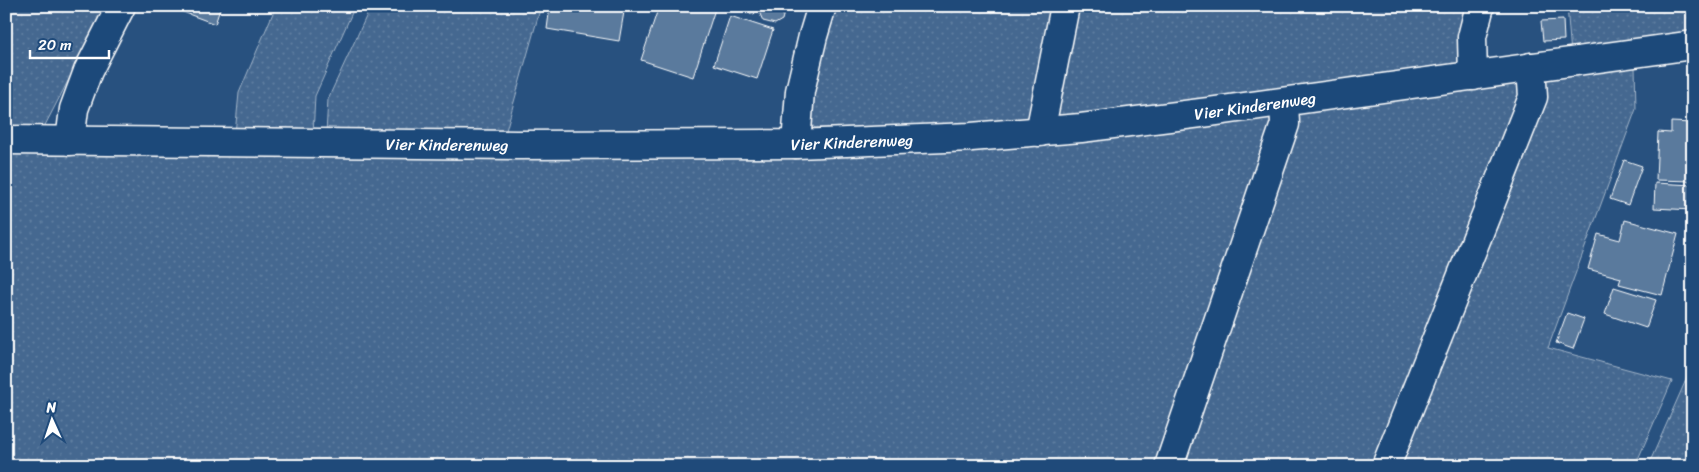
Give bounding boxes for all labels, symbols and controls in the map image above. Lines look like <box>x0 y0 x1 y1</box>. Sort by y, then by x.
scale bar <box>30 28 109 60</box>
text: 20 m <box>38 32 72 58</box>
street label: Vier Kinderenweg <box>1192 83 1318 128</box>
street label: Vier Kinderenweg <box>791 125 914 159</box>
street label: Vier Kinderenweg <box>386 129 508 159</box>
north arrow <box>28 394 78 444</box>
text: N <box>45 395 57 420</box>

